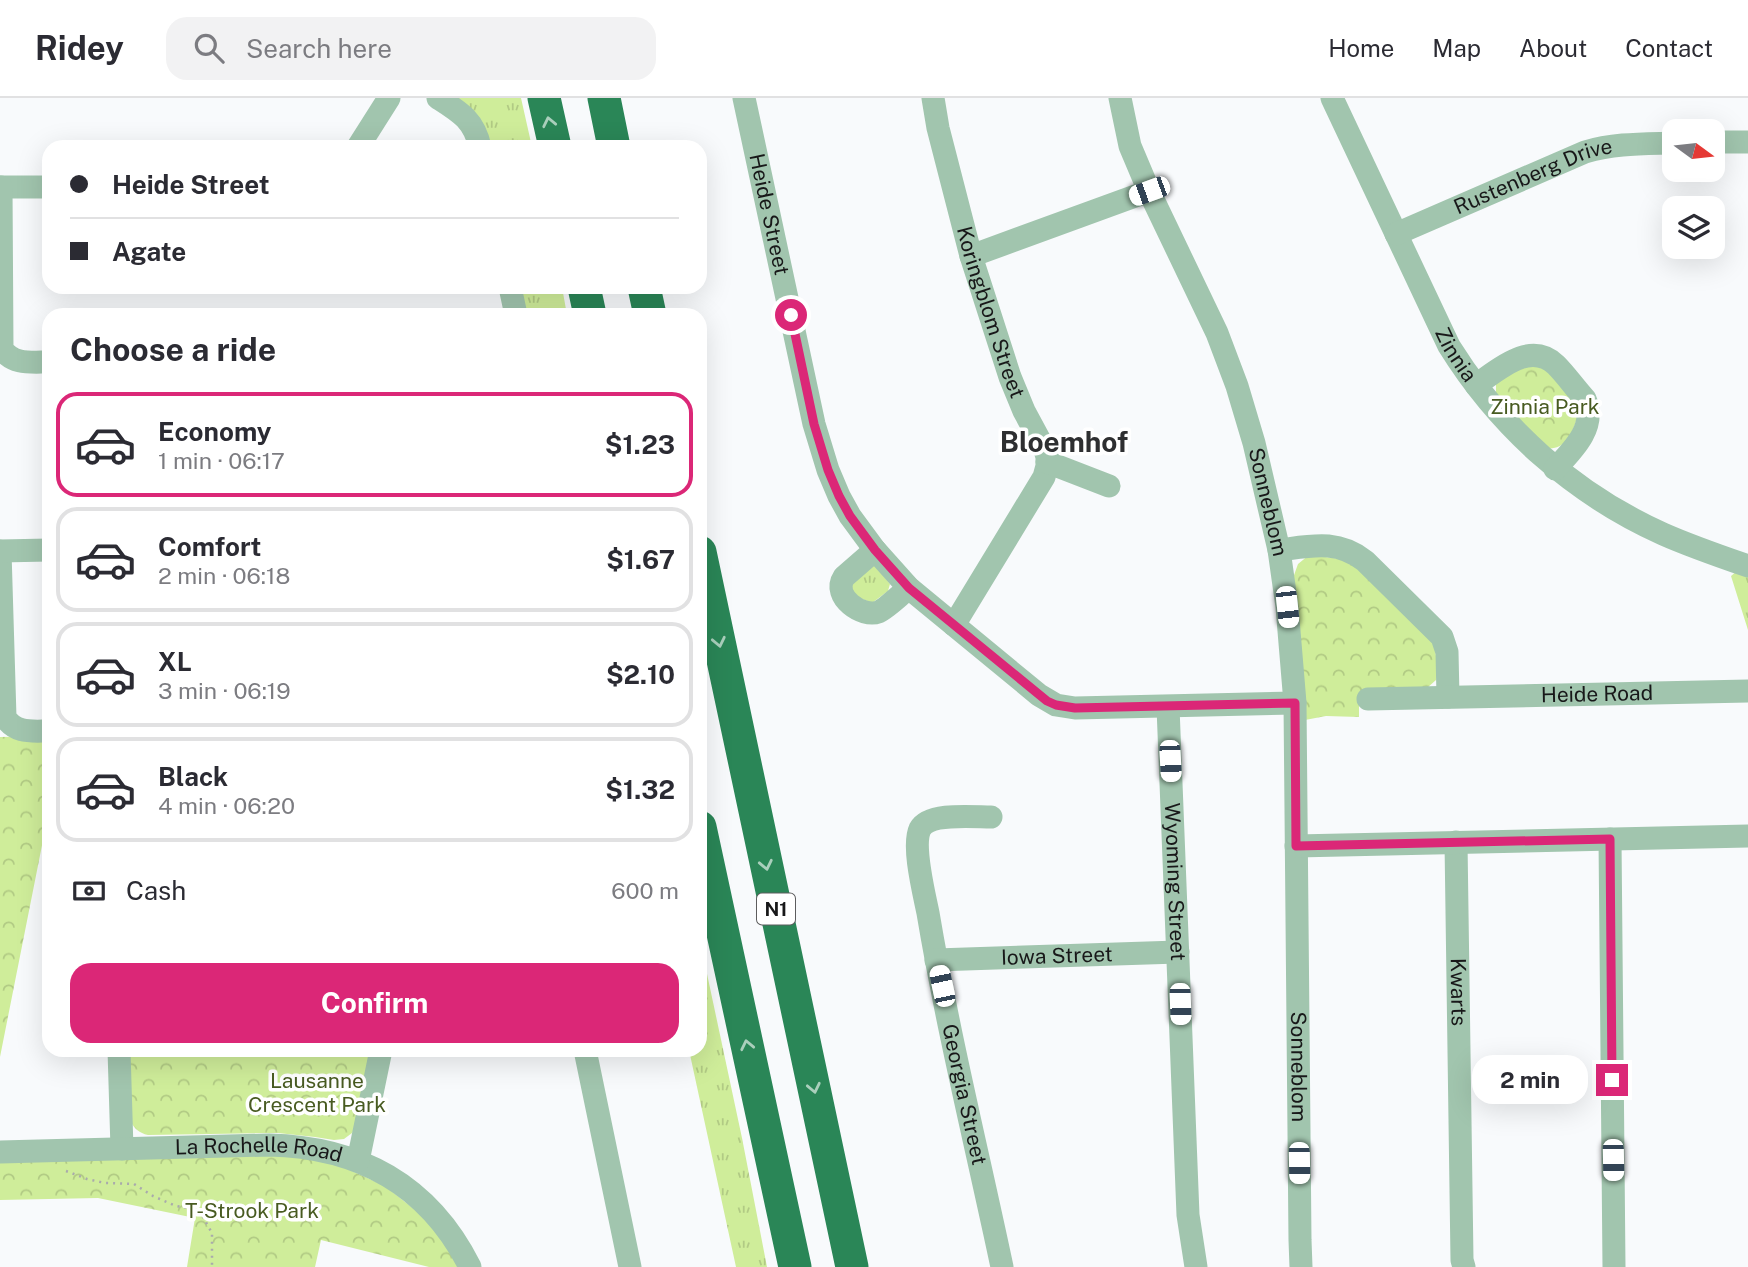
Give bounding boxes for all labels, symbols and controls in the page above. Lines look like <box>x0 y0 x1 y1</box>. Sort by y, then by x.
search box <box>166 17 656 80</box>
text: Ridey <box>35 29 124 67</box>
icon: search <box>190 29 228 67</box>
text: Search here <box>246 33 392 64</box>
text: Home <box>1328 34 1394 62</box>
text: Map <box>1432 34 1481 62</box>
text: About <box>1519 34 1587 62</box>
text: Contact <box>1625 34 1713 62</box>
one-way arrow <box>543 117 558 129</box>
north arrow <box>1662 119 1726 182</box>
map controls <box>1662 119 1725 259</box>
street label: Rustenberg Drive <box>1450 133 1614 219</box>
street label: Heide Street <box>744 151 795 277</box>
text: Heide Street <box>112 169 270 200</box>
car <box>1126 174 1173 208</box>
button: layers <box>1662 196 1725 259</box>
street label: Koringblom Street <box>952 223 1030 402</box>
text: Agate <box>112 236 186 267</box>
route start <box>775 299 807 331</box>
street label: Zinnia <box>1430 323 1482 387</box>
text: Choose a ride <box>70 331 276 368</box>
park label: Zinnia Park <box>1490 394 1600 419</box>
icon: car <box>74 413 137 476</box>
text: Economy <box>158 416 271 447</box>
district label: Bloemhof <box>1000 425 1128 458</box>
text: $1.23 <box>605 429 675 460</box>
street label: Sonneblom <box>1244 445 1293 559</box>
text: 1 min · 06:17 <box>158 447 285 474</box>
icon: car <box>74 528 137 591</box>
text: Comfort <box>158 531 261 562</box>
text: $1.67 <box>606 544 675 575</box>
text: 2 min · 06:18 <box>158 562 290 589</box>
car <box>1275 585 1300 629</box>
one-way arrow <box>711 636 726 648</box>
icon: car <box>74 643 137 706</box>
text: XL <box>158 646 192 677</box>
text: $2.10 <box>606 659 675 690</box>
text: 3 min · 06:19 <box>158 677 291 704</box>
street label: Heide Road <box>1541 680 1653 707</box>
car <box>1159 739 1182 783</box>
icon: car <box>74 758 137 821</box>
text: Black <box>158 761 228 792</box>
text: $1.32 <box>605 774 675 805</box>
text: 4 min · 06:20 <box>158 792 295 819</box>
street label: Wyoming Street <box>1160 802 1191 961</box>
one-way arrow <box>758 859 773 871</box>
icon: cash <box>70 872 108 910</box>
text: Cash <box>126 875 186 906</box>
text: 600 m <box>611 877 679 904</box>
road number: N1 <box>757 894 795 924</box>
street label: Iowa Street <box>1001 941 1113 970</box>
street label: Kwarts <box>1446 958 1472 1026</box>
button: Confirm <box>70 963 679 1043</box>
car <box>928 963 957 1009</box>
car <box>1169 983 1192 1025</box>
street label: Sonneblom <box>1286 1011 1312 1122</box>
street label: Georgia Street <box>937 1022 992 1167</box>
one-way arrow <box>740 1039 755 1051</box>
callout: 2 min <box>1472 1056 1588 1104</box>
route end <box>1596 1064 1628 1096</box>
text: 2 min <box>1500 1066 1560 1093</box>
park label: Lausanne Crescent Park <box>248 1068 386 1117</box>
one-way arrow <box>805 1082 820 1094</box>
street label: La Rochelle Road <box>175 1132 345 1167</box>
car <box>1603 1139 1624 1181</box>
car <box>1289 1142 1310 1184</box>
park label: T-Strook Park <box>185 1198 319 1223</box>

